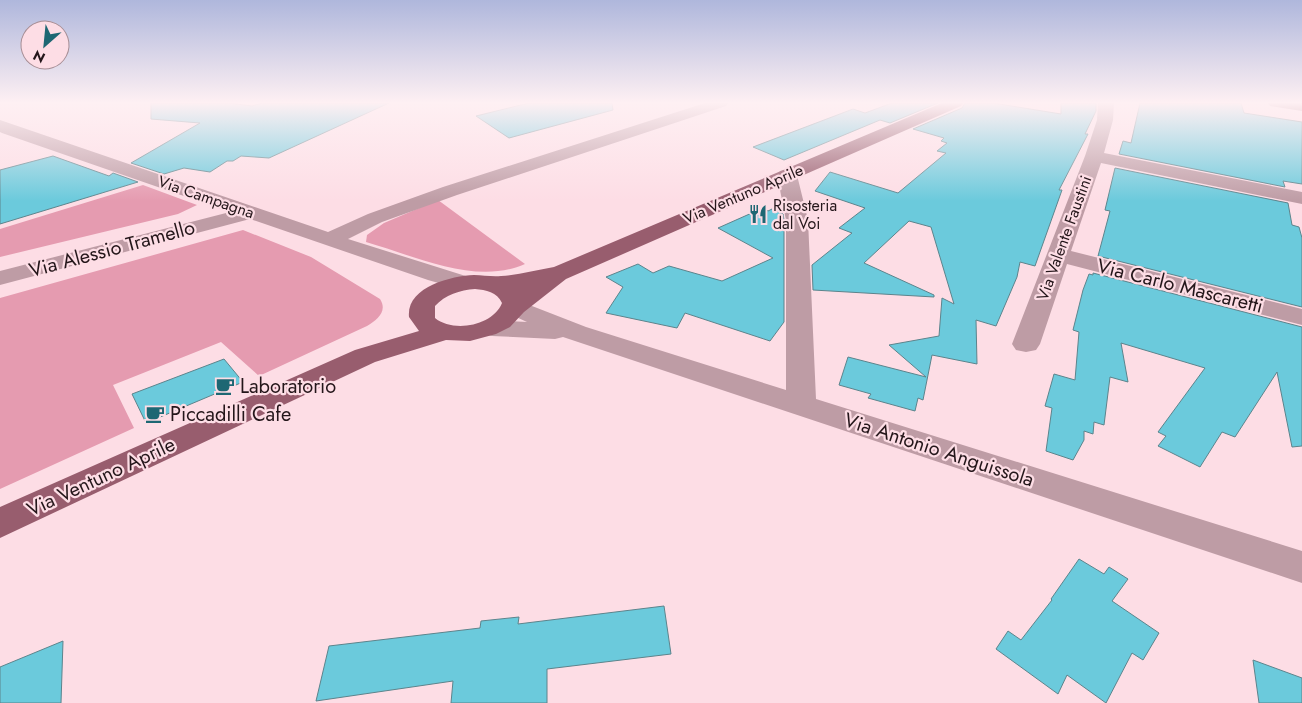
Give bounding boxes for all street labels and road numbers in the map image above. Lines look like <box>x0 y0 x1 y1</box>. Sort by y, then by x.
street label: Via Ventuno Aprile <box>679 158 807 230</box>
street label: Via Campagna <box>155 170 257 224</box>
street label: Via Valente Faustini <box>1031 172 1097 304</box>
street label: Via Alessio Tramello <box>26 213 198 285</box>
street label: Via Carlo Mascaretti <box>1094 251 1266 321</box>
street label: Via Antonio Anguissola <box>840 406 1038 494</box>
street label: Via Ventuno Aprile <box>22 430 180 524</box>

